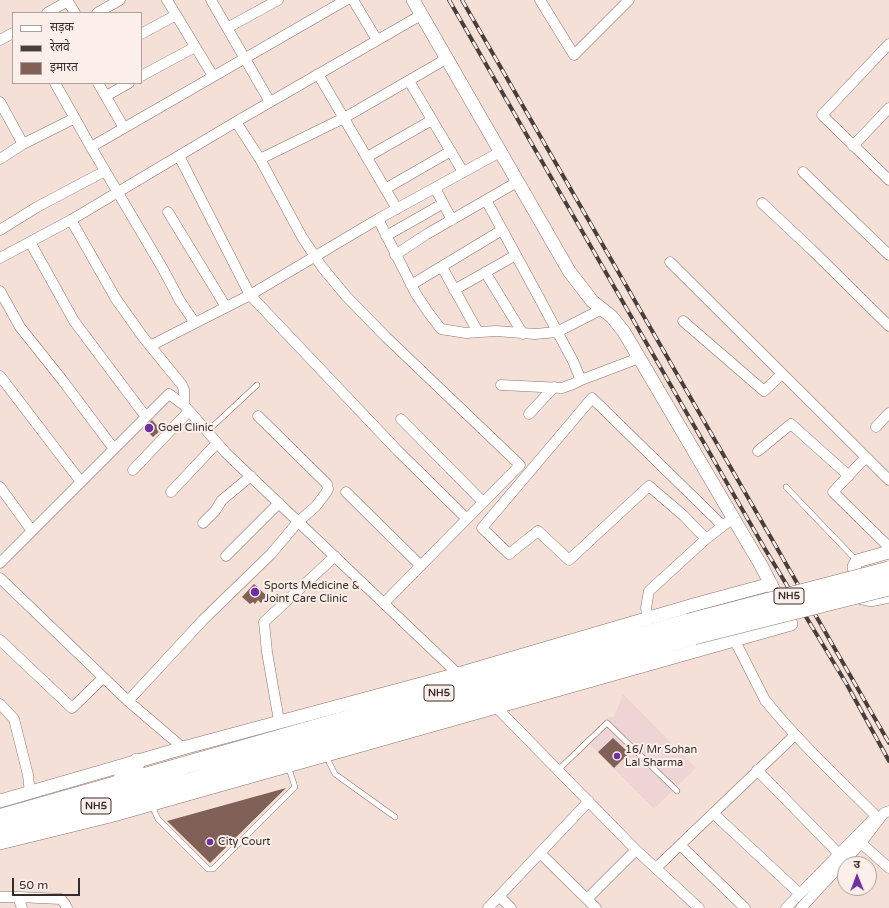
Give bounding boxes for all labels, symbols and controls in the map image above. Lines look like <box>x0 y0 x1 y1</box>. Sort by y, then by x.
legend <box>12 12 142 84</box>
text: सड़क <box>50 20 74 34</box>
text: रेलवे <box>50 40 70 54</box>
text: इमारत <box>50 60 78 74</box>
place label: Goel Clinic <box>158 421 213 435</box>
marker: Goel Clinic <box>143 422 155 434</box>
place label: Sports Medicine & Joint Care Clinic <box>264 579 360 605</box>
marker: Sports Medicine & Joint Care Clinic <box>249 586 261 598</box>
road number: NH5 <box>774 588 804 604</box>
road number: NH5 <box>424 685 454 701</box>
place label: 16/ Mr Sohan Lal Sharma <box>625 743 697 769</box>
marker: 16/ Mr Sohan Lal Sharma <box>612 751 622 761</box>
road number: NH5 <box>81 798 111 814</box>
place label: City Court <box>218 835 271 849</box>
marker: City Court <box>205 837 215 847</box>
north arrow <box>837 856 877 896</box>
text: उ <box>853 858 860 871</box>
scale bar <box>14 870 82 896</box>
text: 50 m <box>19 878 48 892</box>

